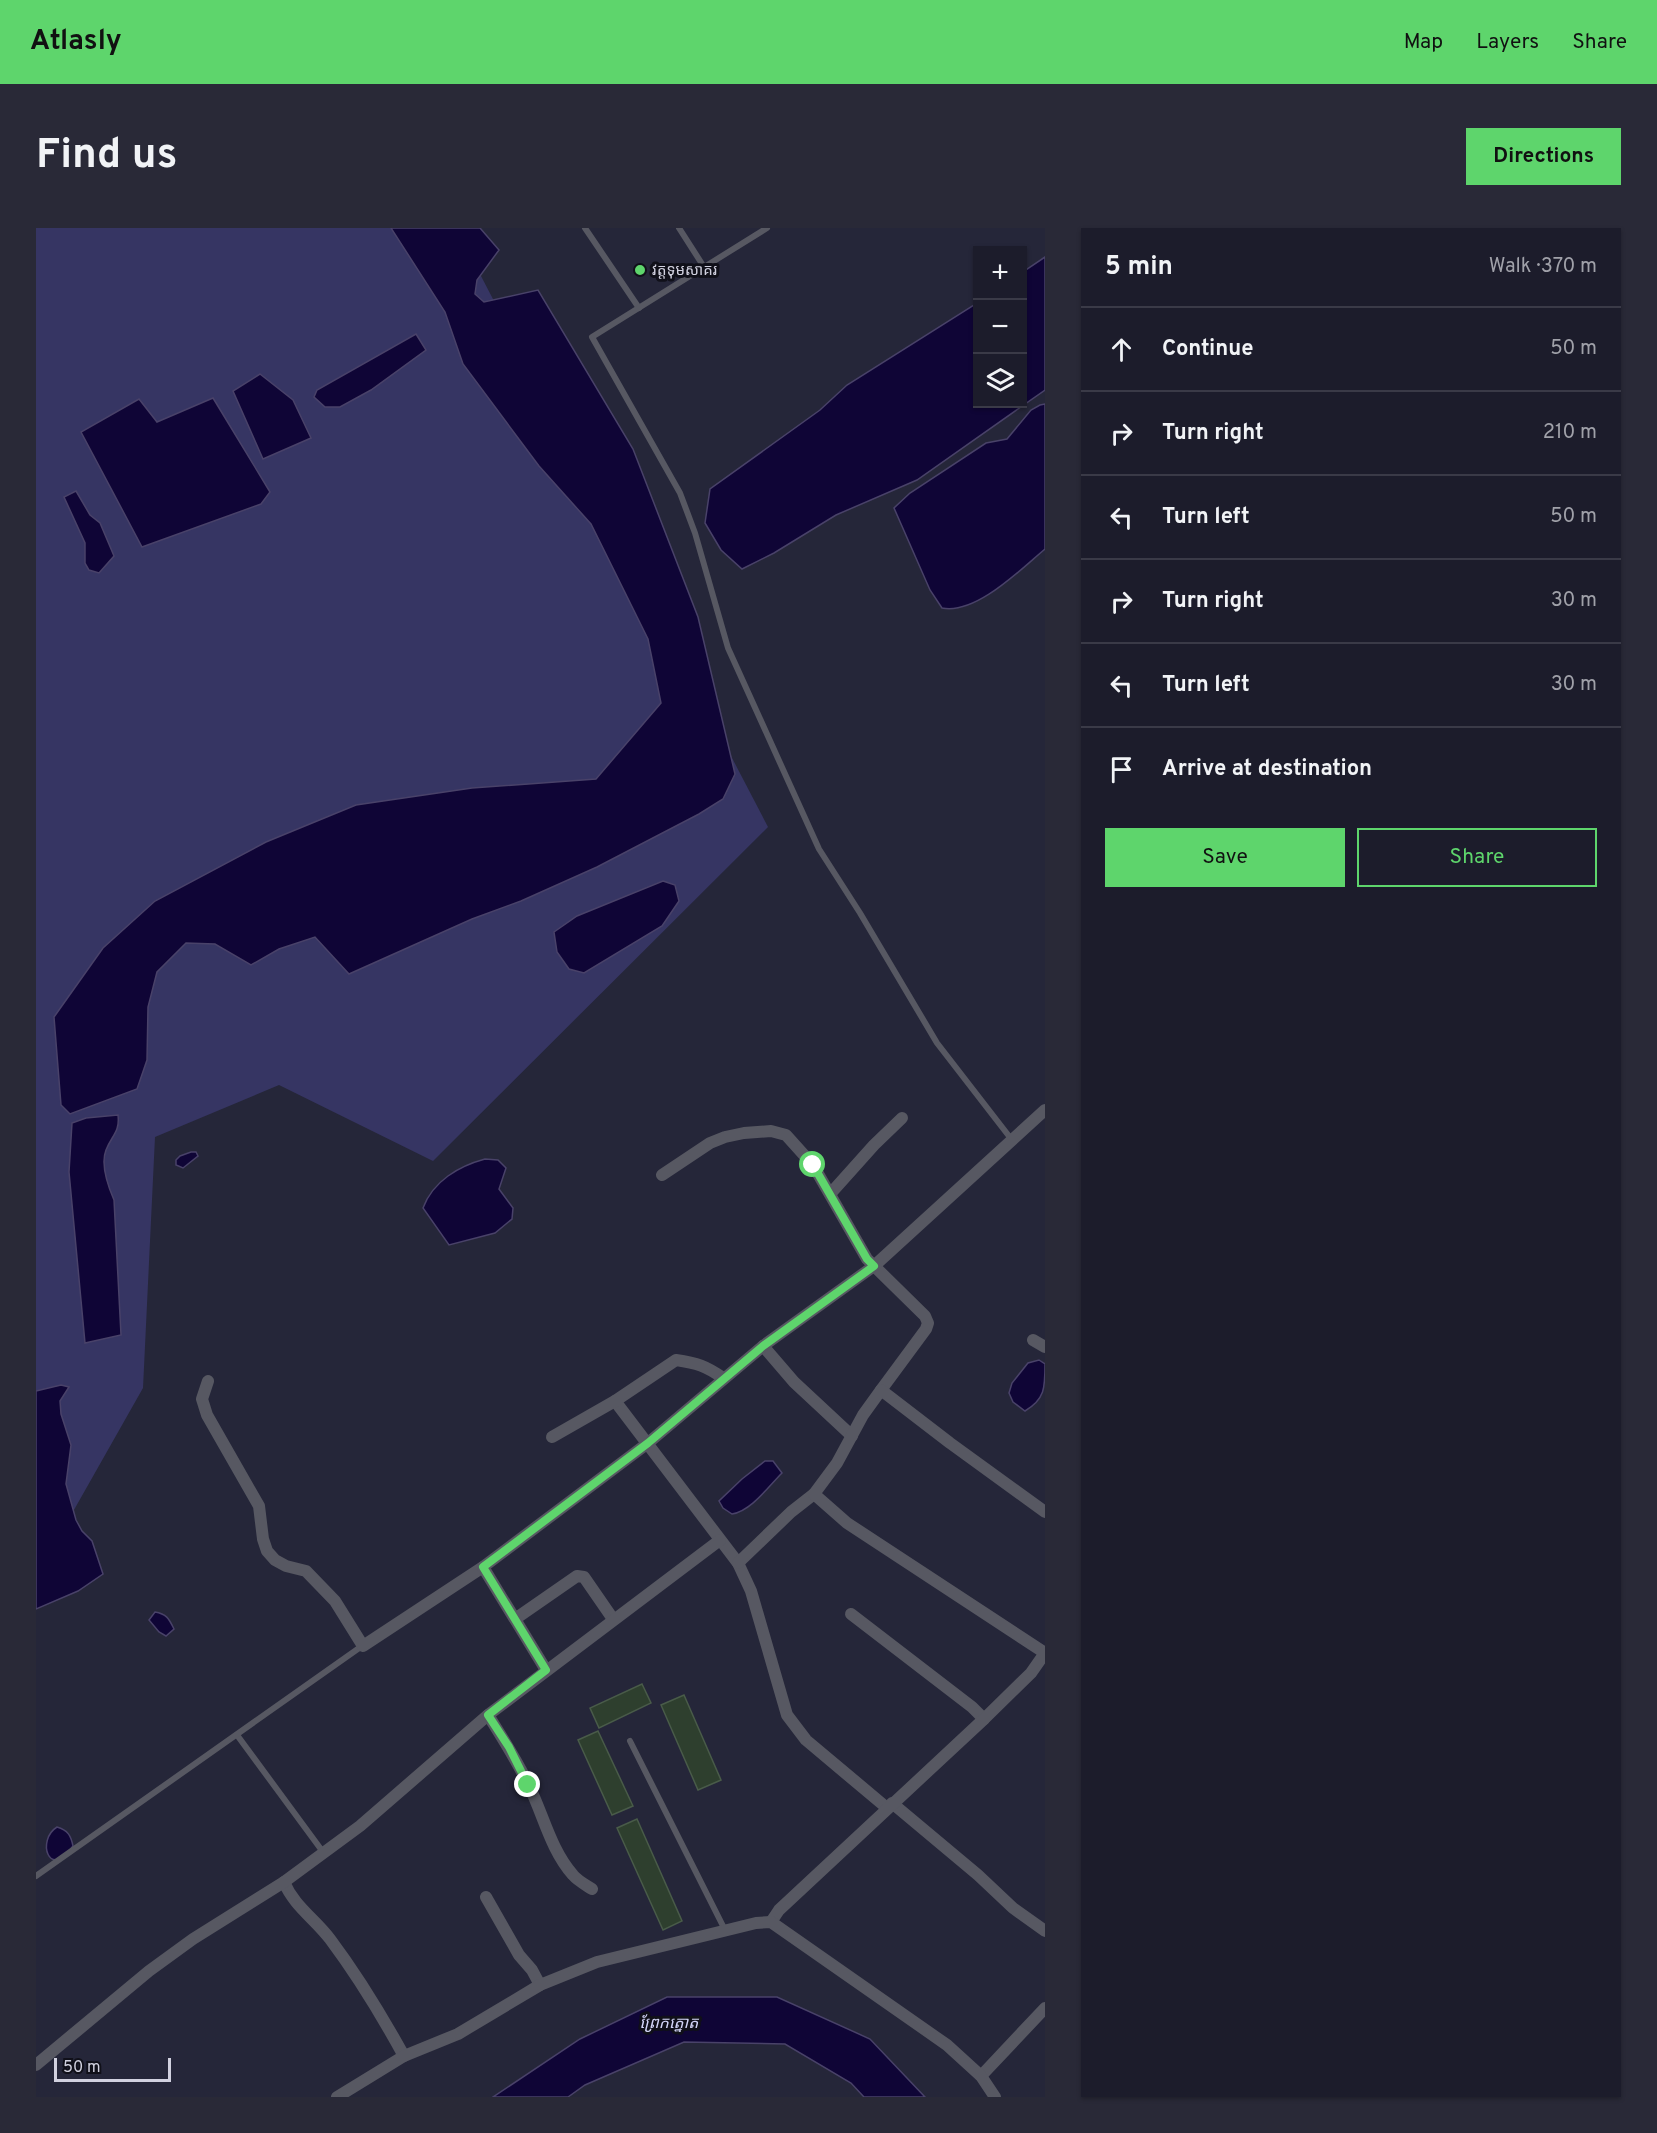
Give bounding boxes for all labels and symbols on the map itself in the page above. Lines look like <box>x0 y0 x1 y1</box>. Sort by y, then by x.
place label: វត្តទុមសាគរ <box>652 262 717 281</box>
marker: វត្តទុមសាគរ <box>633 263 647 277</box>
route start <box>799 1151 825 1177</box>
route end <box>514 1771 540 1797</box>
water label: ព្រែកត្នោត <box>639 2014 699 2034</box>
scale bar <box>54 2055 171 2082</box>

